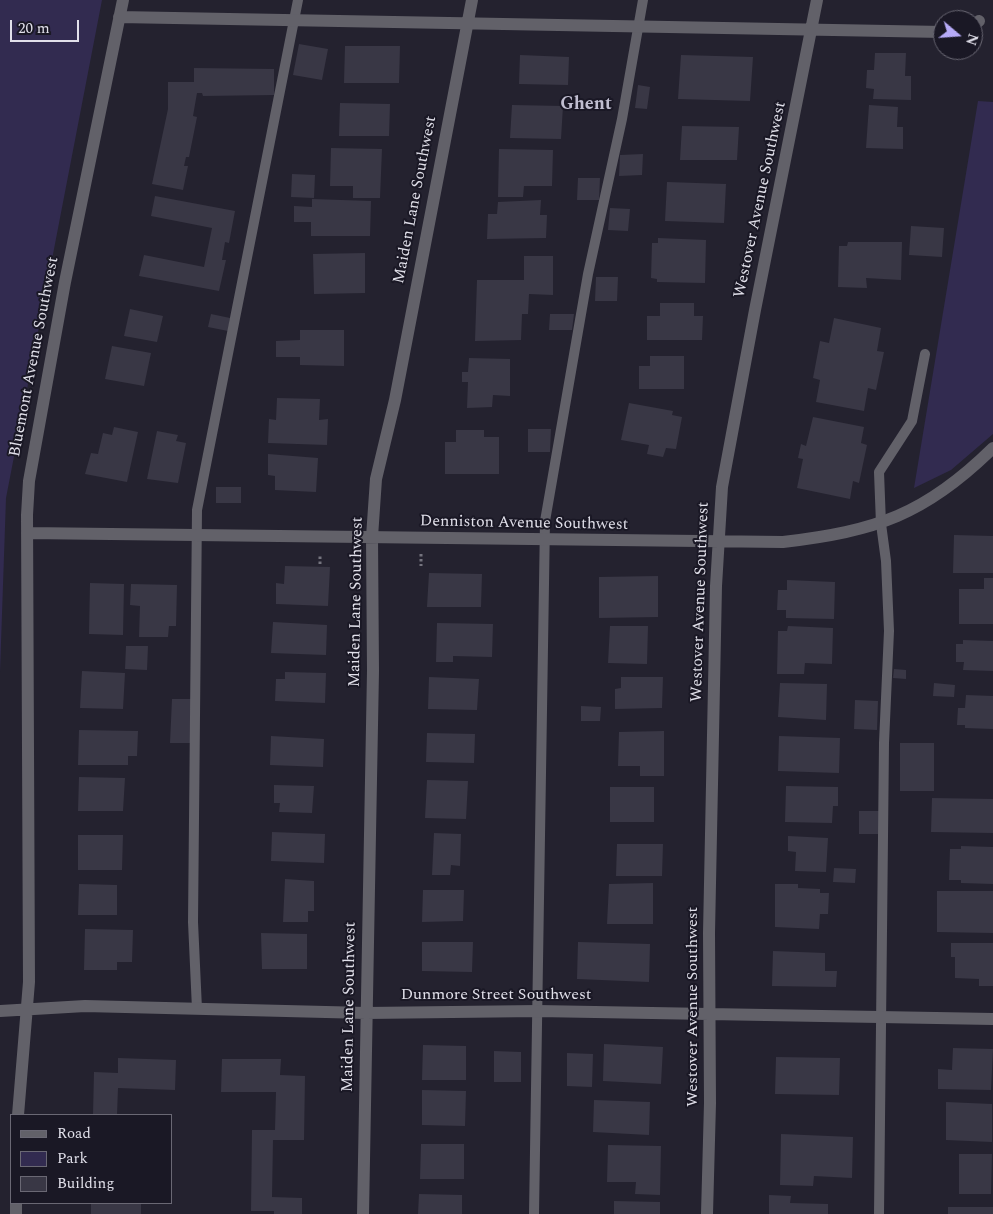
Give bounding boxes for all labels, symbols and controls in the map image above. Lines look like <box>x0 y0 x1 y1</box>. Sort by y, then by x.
scale bar <box>12 10 81 42</box>
north arrow <box>933 10 983 60</box>
text: 20 m <box>18 17 50 40</box>
text: N <box>960 31 984 48</box>
district label: Ghent <box>560 94 612 116</box>
street label: Westover Avenue Southwest <box>731 100 791 300</box>
street label: Maiden Lane Southwest <box>390 114 442 286</box>
street label: Bluemont Avenue Southwest <box>6 255 64 459</box>
street label: Westover Avenue Southwest <box>688 502 714 702</box>
street label: Denniston Avenue Southwest <box>420 513 628 535</box>
street label: Maiden Lane Southwest <box>346 517 368 687</box>
street label: Westover Avenue Southwest <box>684 907 704 1107</box>
street label: Maiden Lane Southwest <box>339 922 361 1092</box>
street label: Dunmore Street Southwest <box>401 986 591 1006</box>
legend <box>10 1114 172 1204</box>
text: Road <box>57 1122 91 1145</box>
text: Park <box>57 1147 88 1170</box>
text: Building <box>57 1172 114 1195</box>

